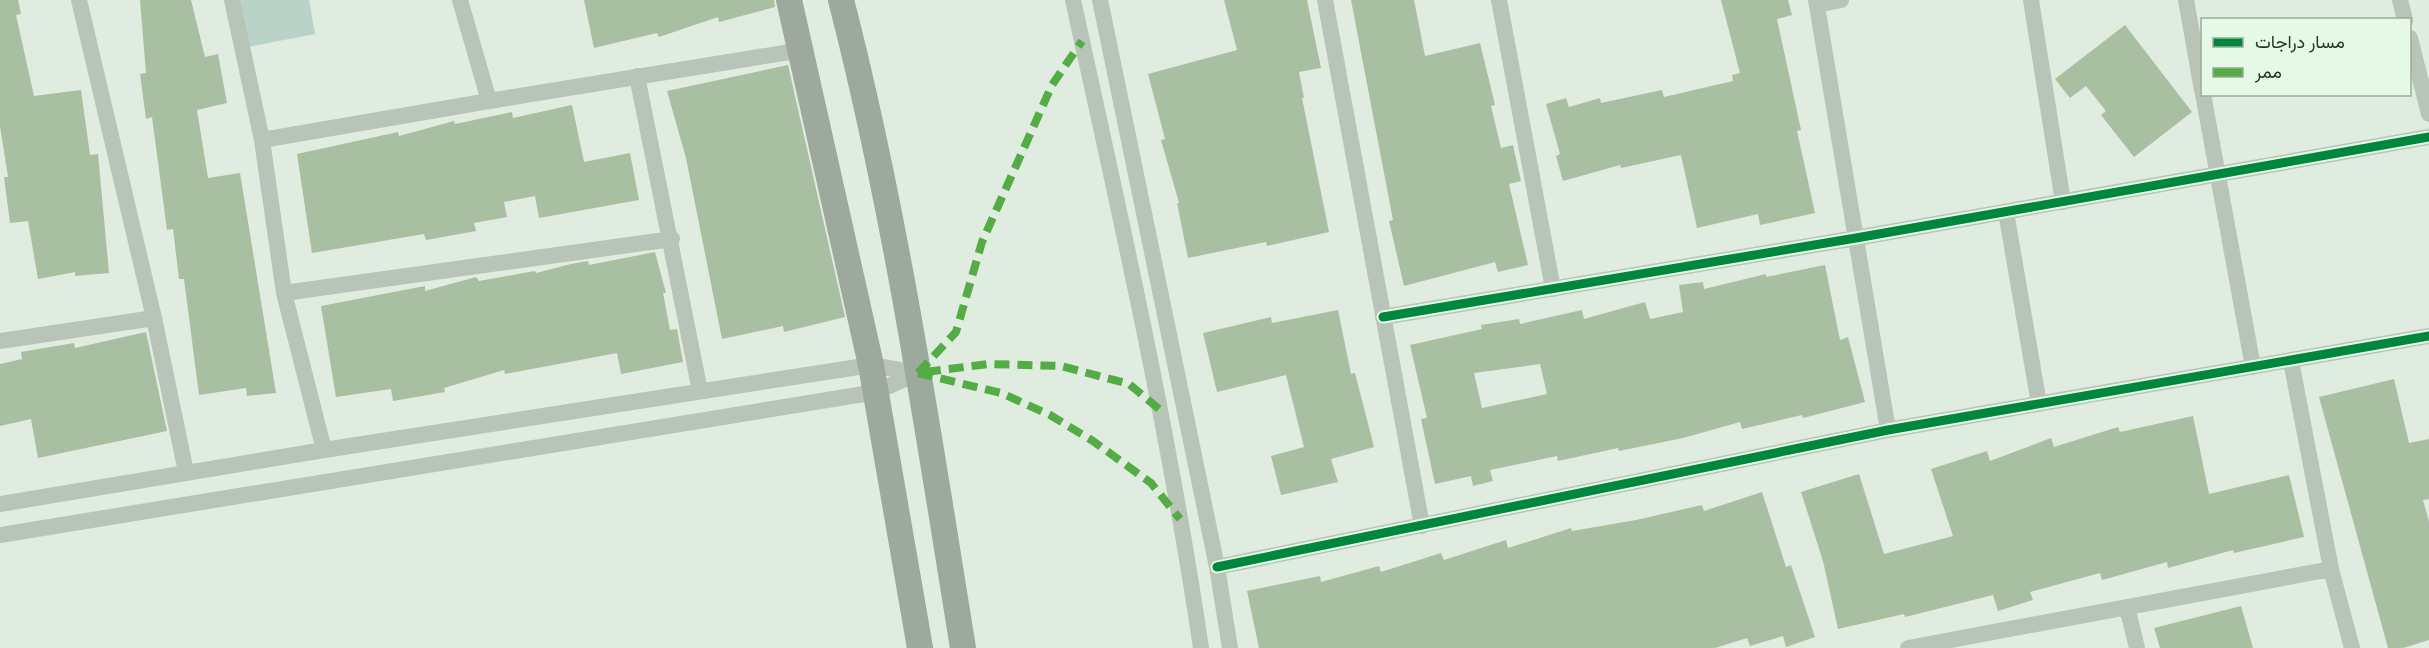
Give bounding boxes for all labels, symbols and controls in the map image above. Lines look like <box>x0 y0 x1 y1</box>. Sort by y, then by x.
legend <box>2201 18 2411 96</box>
text: مسار دراجات <box>2255 31 2345 53</box>
text: ممر <box>2254 61 2282 83</box>

